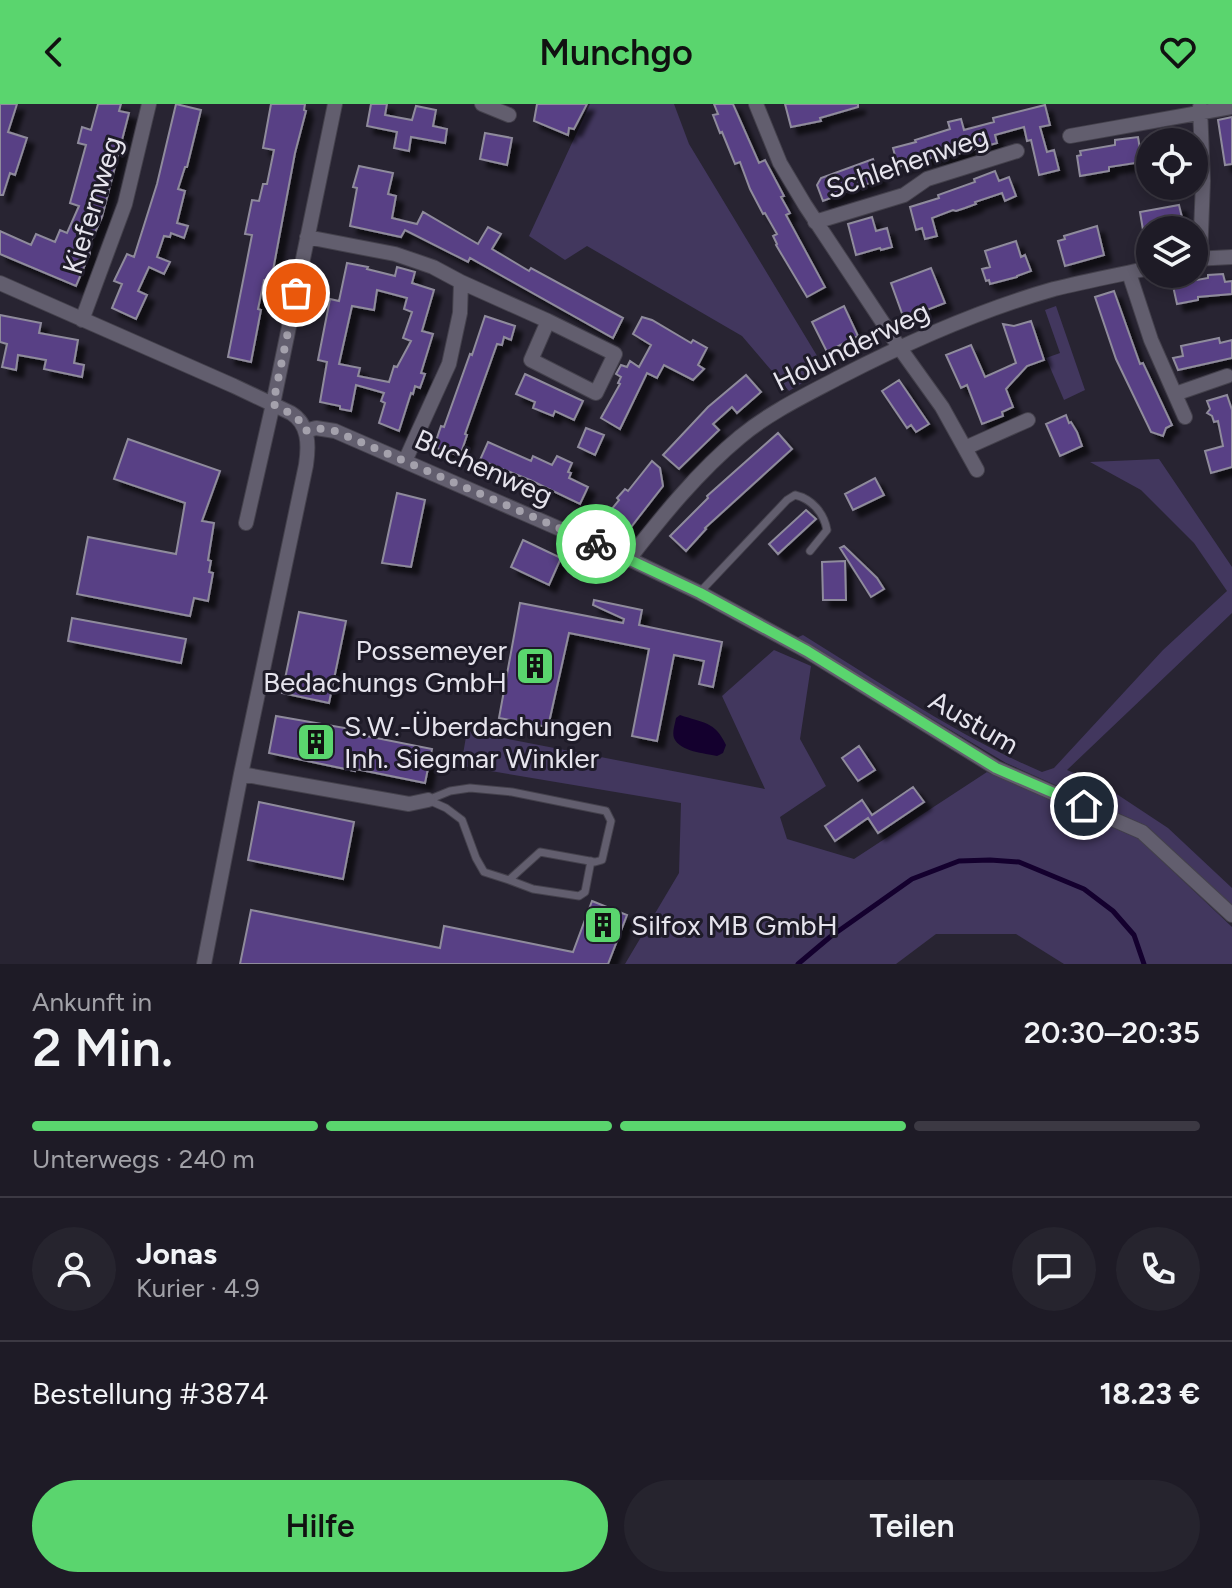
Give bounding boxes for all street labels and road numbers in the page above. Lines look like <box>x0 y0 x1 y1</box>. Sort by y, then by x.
street label: Schlehenweg <box>822 118 992 206</box>
street label: Kiefernweg <box>55 132 129 278</box>
street label: Holunderweg <box>768 294 934 398</box>
street label: Buchenweg <box>410 421 558 513</box>
street label: Austum <box>923 683 1025 761</box>

